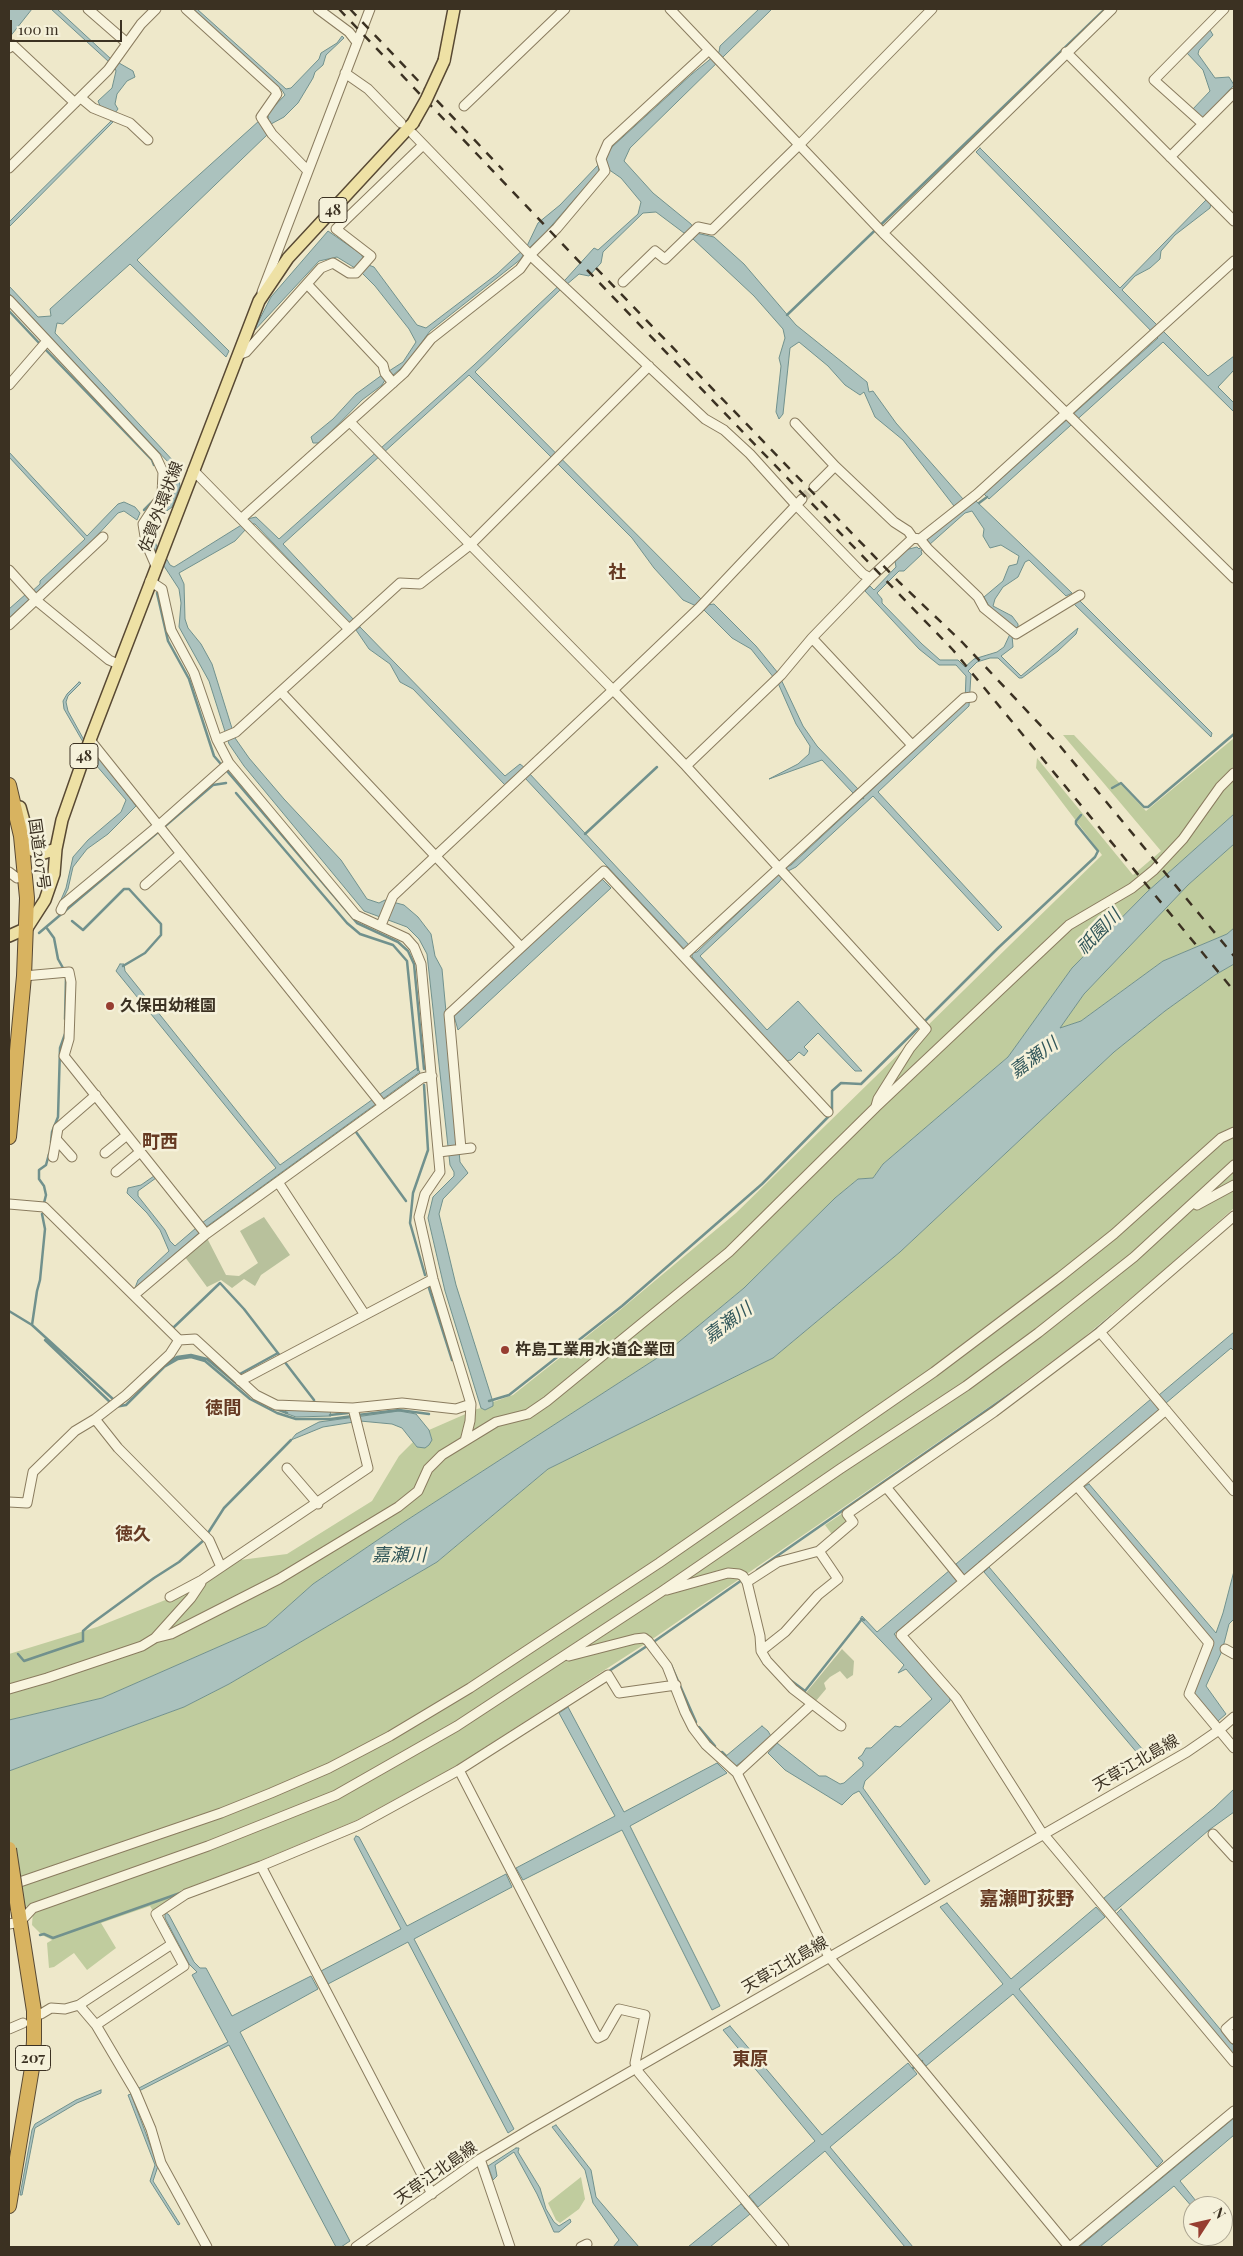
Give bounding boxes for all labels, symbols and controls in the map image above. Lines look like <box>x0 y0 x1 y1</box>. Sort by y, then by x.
scale bar <box>12 10 125 42</box>
text: 100 m <box>18 19 59 39</box>
road number: 48 <box>319 198 347 222</box>
street label: 佐賀外環状線 <box>135 459 187 555</box>
district label: 社 <box>608 561 626 583</box>
road number: 48 <box>70 744 98 768</box>
street label: 国道207号 <box>24 817 54 891</box>
water label: 祇園川 <box>1072 905 1126 959</box>
place label: 久保田幼稚園 <box>120 996 216 1016</box>
marker: 久保田幼稚園 <box>104 1000 116 1012</box>
water label: 嘉瀬川 <box>1006 1033 1062 1083</box>
district label: 町西 <box>142 1131 178 1153</box>
water label: 嘉瀬川 <box>700 1298 756 1348</box>
place label: 杵島工業用水道企業団 <box>515 1340 675 1360</box>
marker: 杵島工業用水道企業団 <box>499 1344 511 1356</box>
district label: 徳間 <box>205 1397 241 1419</box>
district label: 徳久 <box>115 1523 151 1545</box>
water label: 嘉瀬川 <box>372 1544 426 1566</box>
street label: 天草江北島線 <box>1090 1731 1182 1795</box>
district label: 嘉瀬町荻野 <box>980 1888 1074 1910</box>
street label: 天草江北島線 <box>739 1933 831 1997</box>
road number: 207 <box>15 2046 50 2070</box>
district label: 東原 <box>732 2048 768 2070</box>
street label: 天草江北島線 <box>391 2138 481 2208</box>
north arrow <box>1183 2196 1233 2246</box>
text: N <box>1209 2203 1231 2222</box>

